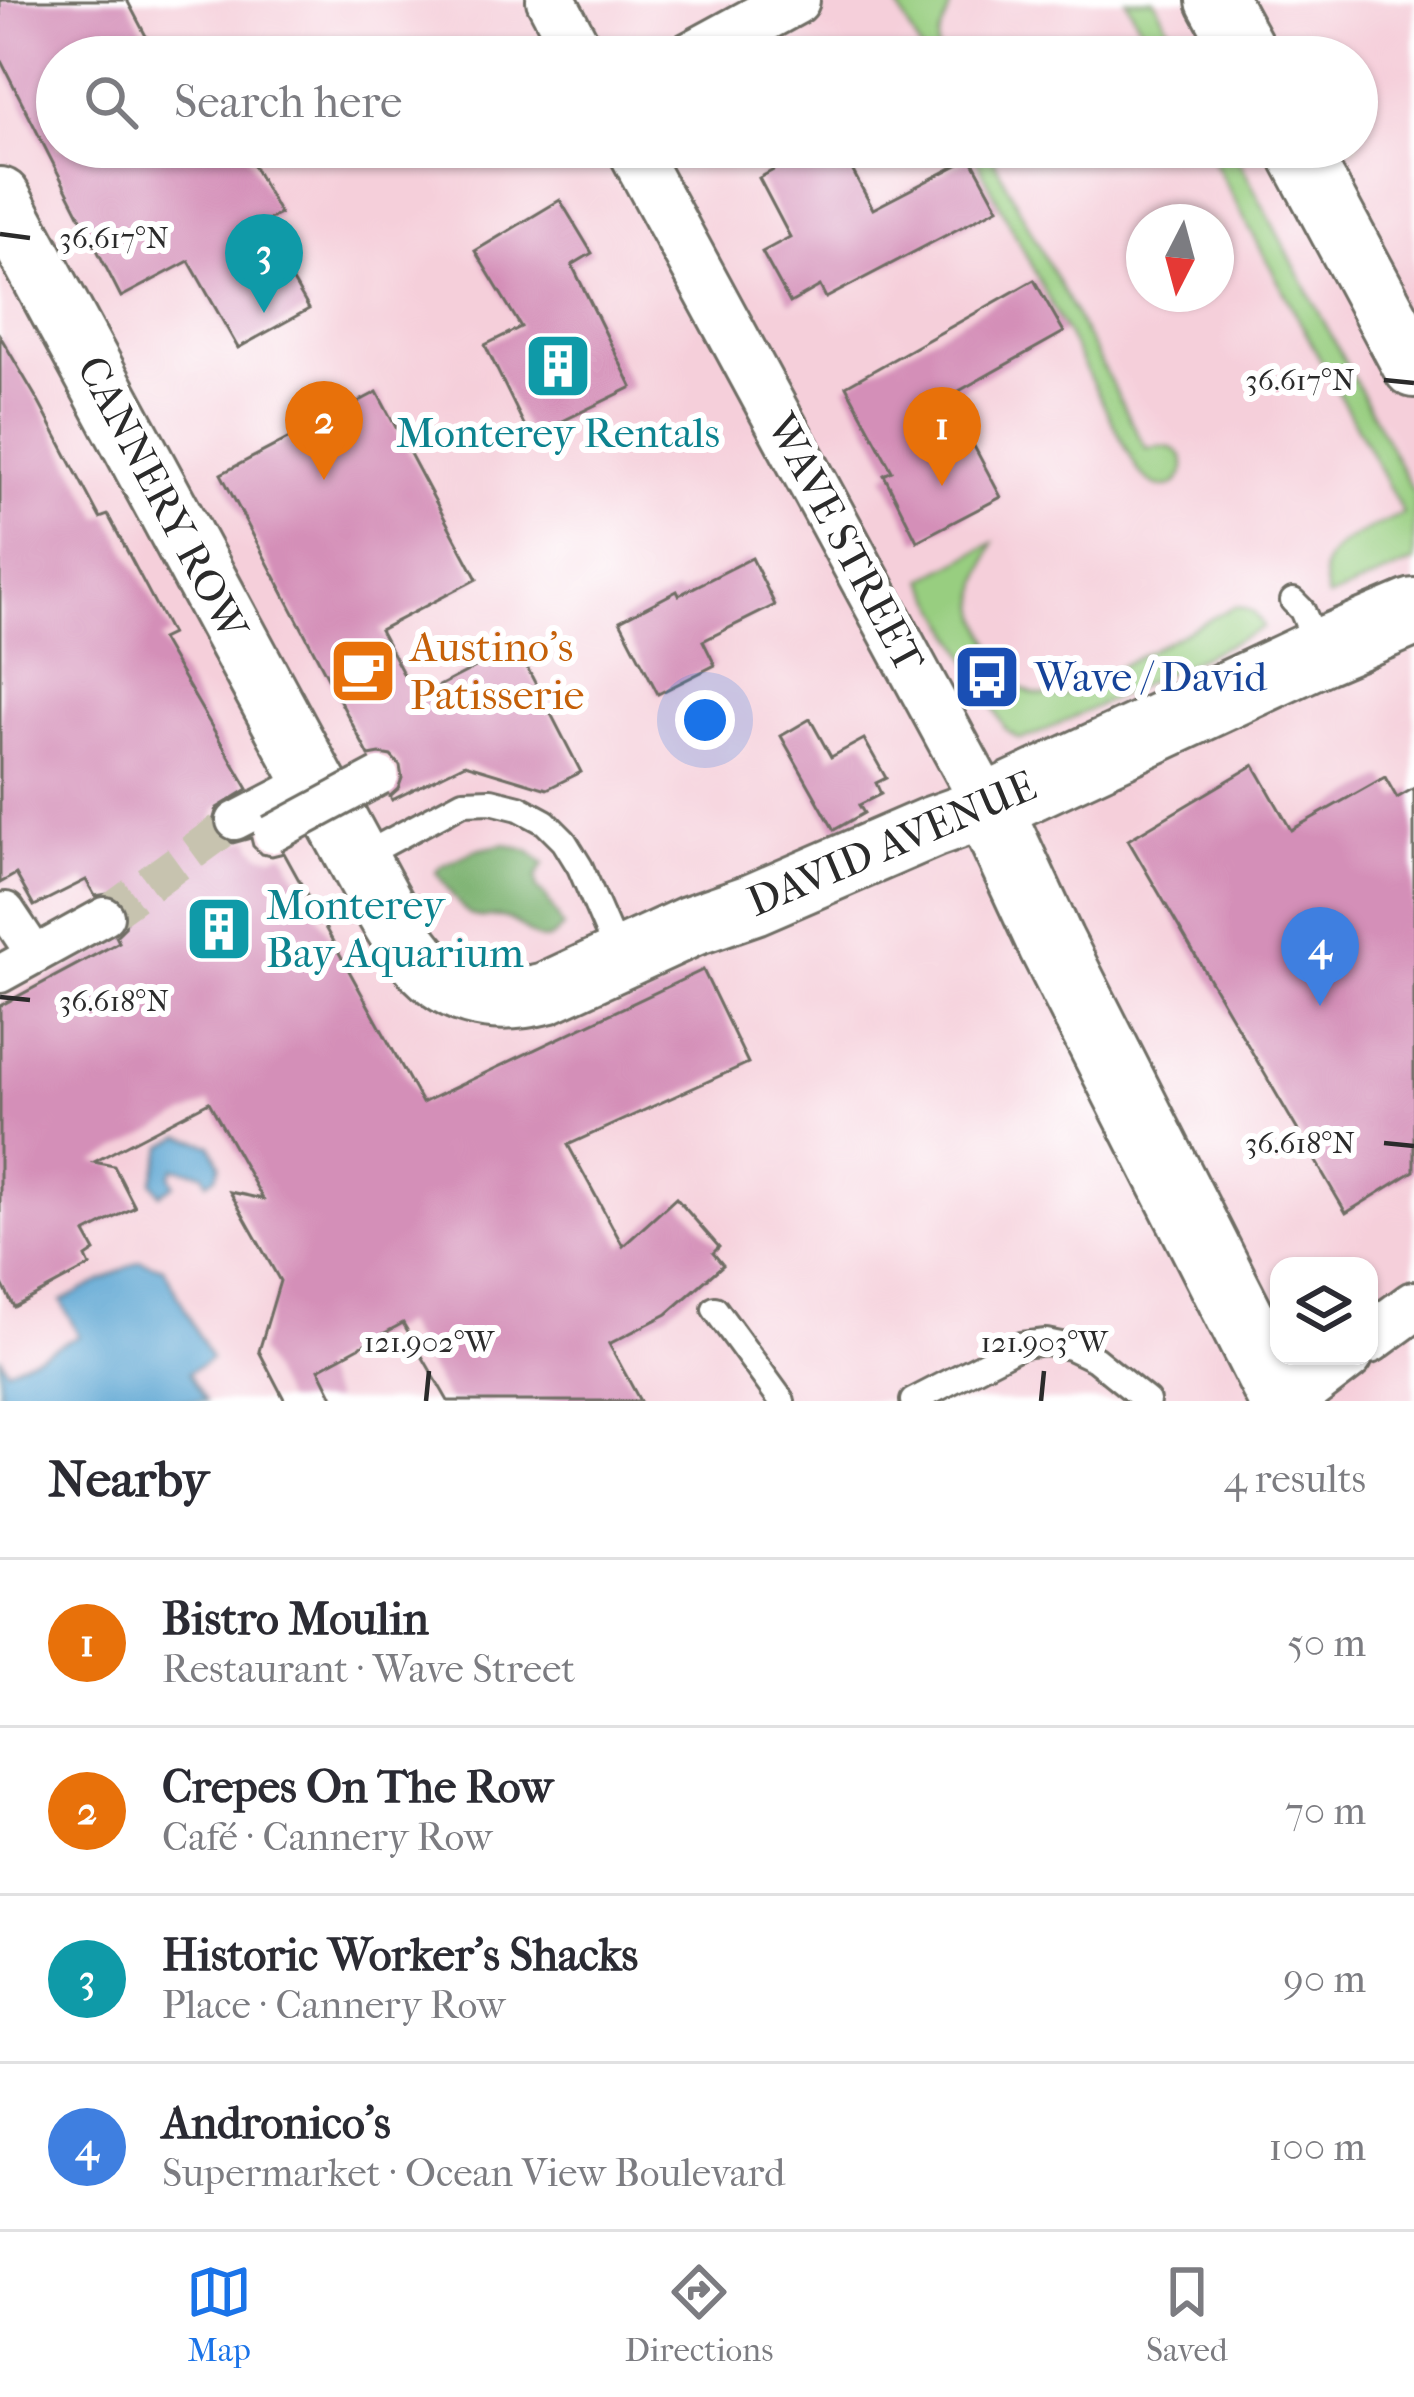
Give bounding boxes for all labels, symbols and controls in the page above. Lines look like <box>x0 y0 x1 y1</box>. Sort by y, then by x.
search box <box>36 36 1378 168</box>
icon: search <box>78 69 144 135</box>
text: Search here <box>174 76 402 129</box>
north arrow <box>1126 204 1234 312</box>
pin: 3 <box>225 214 303 313</box>
text: 36.617°N <box>59 221 169 256</box>
building icon: Monterey Rentals <box>523 331 593 401</box>
street label: CANNERY ROW <box>67 348 258 649</box>
text: 36.617°N <box>1245 363 1355 398</box>
pin: 2 <box>285 381 363 480</box>
pin: 1 <box>903 387 981 486</box>
street label: WAVE STREET <box>756 405 934 681</box>
place label: Monterey Rentals <box>396 409 720 458</box>
place label: Austino's Patisserie <box>408 623 584 720</box>
cafe icon: Austino's Patisserie <box>328 636 398 706</box>
bus stop icon: Wave / David <box>952 642 1022 712</box>
place label: Wave / David <box>1033 653 1268 702</box>
your location <box>675 690 735 750</box>
street label: DAVID AVENUE <box>741 761 1043 927</box>
place label: Monterey Bay Aquarium <box>266 881 524 978</box>
building icon: Monterey Bay Aquarium <box>184 894 254 964</box>
pin: 4 <box>1281 907 1359 1006</box>
text: 36.618°N <box>59 984 169 1019</box>
text: 36.618°N <box>1245 1126 1355 1161</box>
map controls <box>1270 1257 1378 1365</box>
button: layers <box>1270 1257 1378 1365</box>
text: 121.902°W <box>364 1325 496 1360</box>
text: 121.903°W <box>980 1325 1109 1360</box>
text: Nearby <box>48 1449 209 1509</box>
text: 4 results <box>1224 1456 1366 1502</box>
text: Bistro Moulin <box>162 1593 429 1646</box>
text: 1 <box>80 1620 94 1666</box>
text: 50 m <box>1287 1620 1366 1666</box>
text: Restaurant · Wave Street <box>162 1646 575 1692</box>
text: Crepes On The Row <box>162 1761 553 1814</box>
text: 2 <box>77 1788 97 1834</box>
text: 70 m <box>1285 1788 1366 1834</box>
text: Café · Cannery Row <box>162 1814 493 1860</box>
text: Historic Worker's Shacks <box>162 1929 638 1982</box>
text: 3 <box>79 1956 95 2002</box>
text: 90 m <box>1283 1956 1366 2002</box>
text: Place · Cannery Row <box>162 1982 506 2028</box>
text: Andronico's <box>162 2097 391 2150</box>
text: 4 <box>75 2124 99 2170</box>
text: 100 m <box>1268 2124 1366 2170</box>
text: Supermarket · Ocean View Boulevard <box>162 2150 785 2196</box>
tab: Map <box>186 2259 252 2370</box>
tab: Directions <box>625 2259 773 2370</box>
tab: Saved <box>1146 2259 1228 2370</box>

